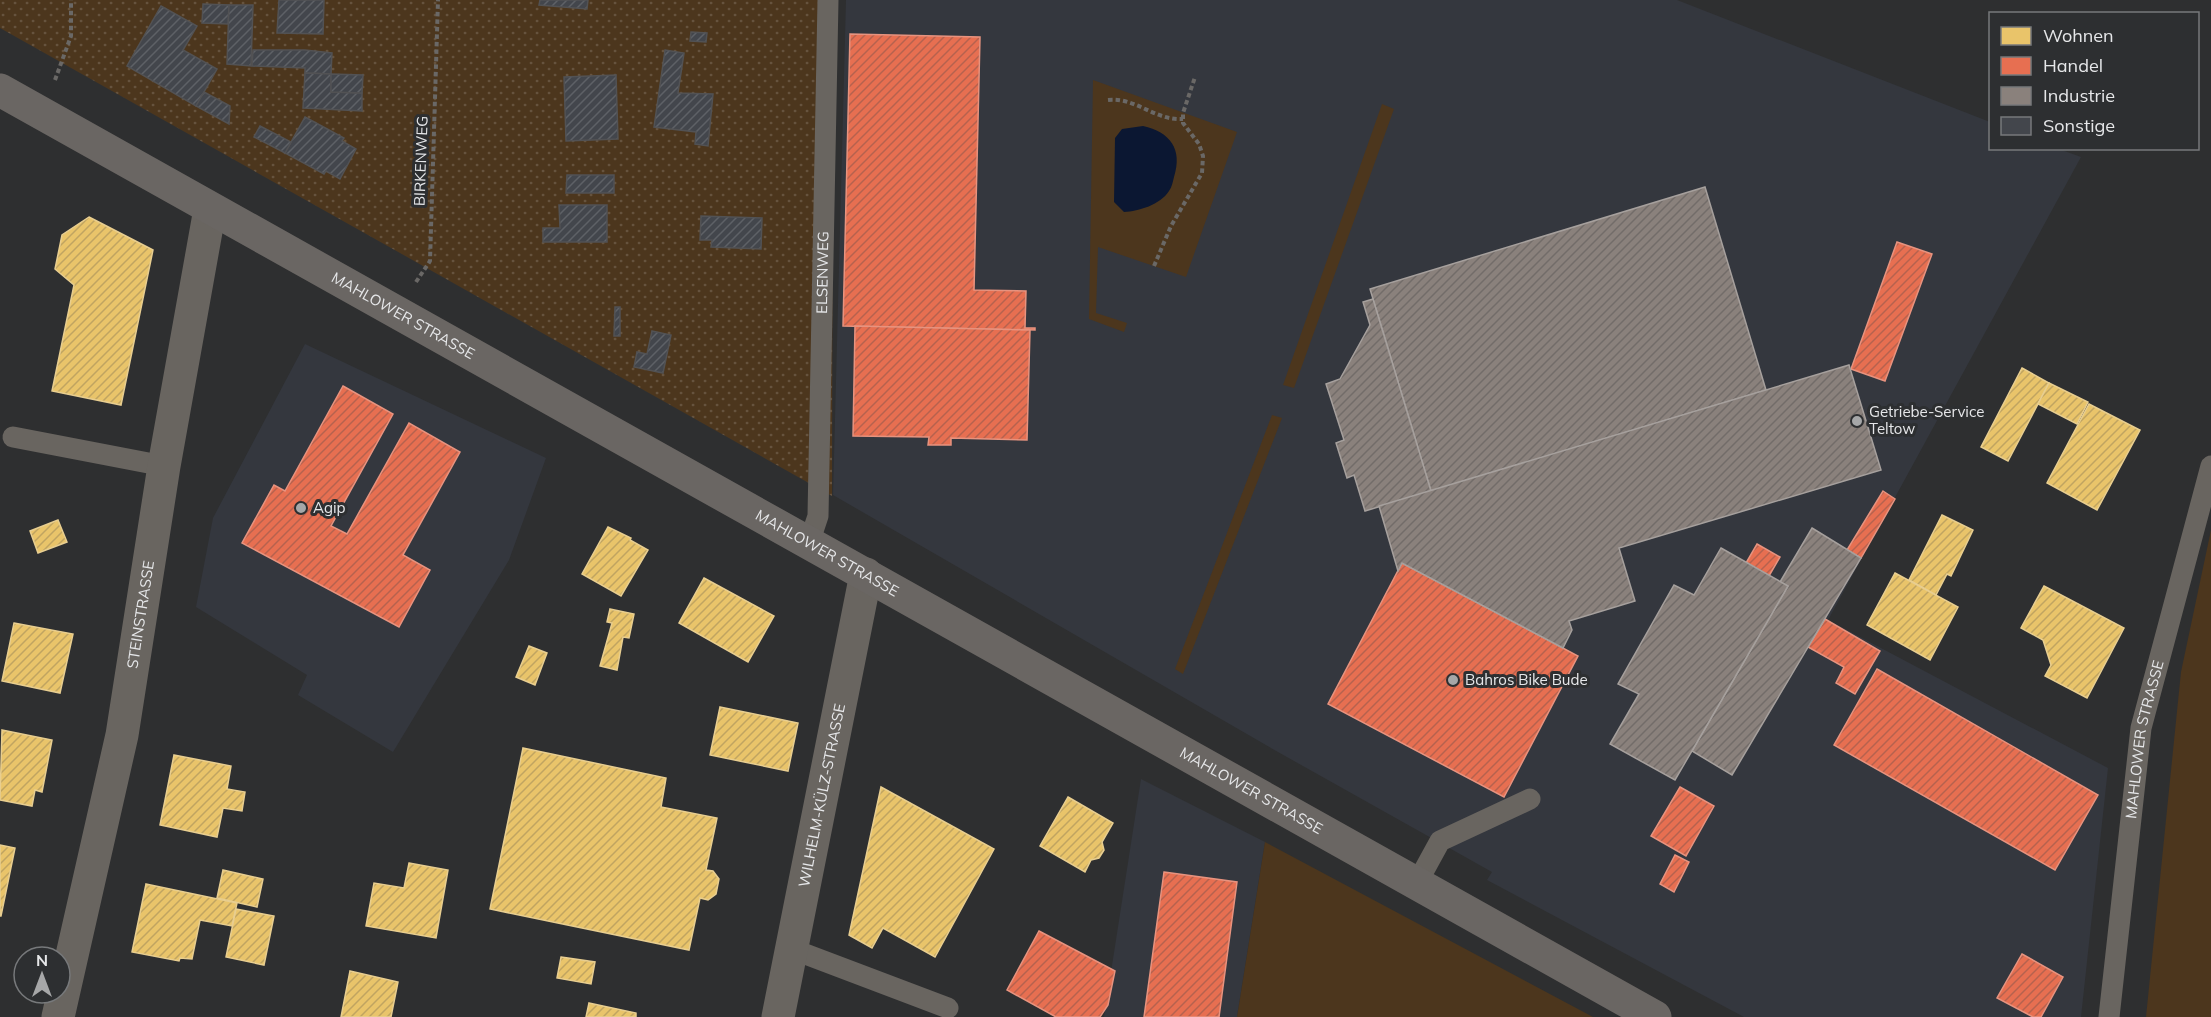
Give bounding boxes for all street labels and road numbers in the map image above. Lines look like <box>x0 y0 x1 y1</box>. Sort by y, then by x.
street label: BIRKENWEG <box>409 115 432 206</box>
street label: ELSENWEG <box>812 231 833 314</box>
street label: MAHLOWER STRASSE <box>328 268 478 363</box>
street label: MAHLOWER STRASSE <box>752 505 902 601</box>
street label: STEINSTRASSE <box>123 559 158 670</box>
street label: MAHLOWER STRASSE <box>2121 658 2168 820</box>
street label: WILHELM-KÜLZ-STRASSE <box>794 702 849 889</box>
street label: MAHLOWER STRASSE <box>1176 743 1326 838</box>

